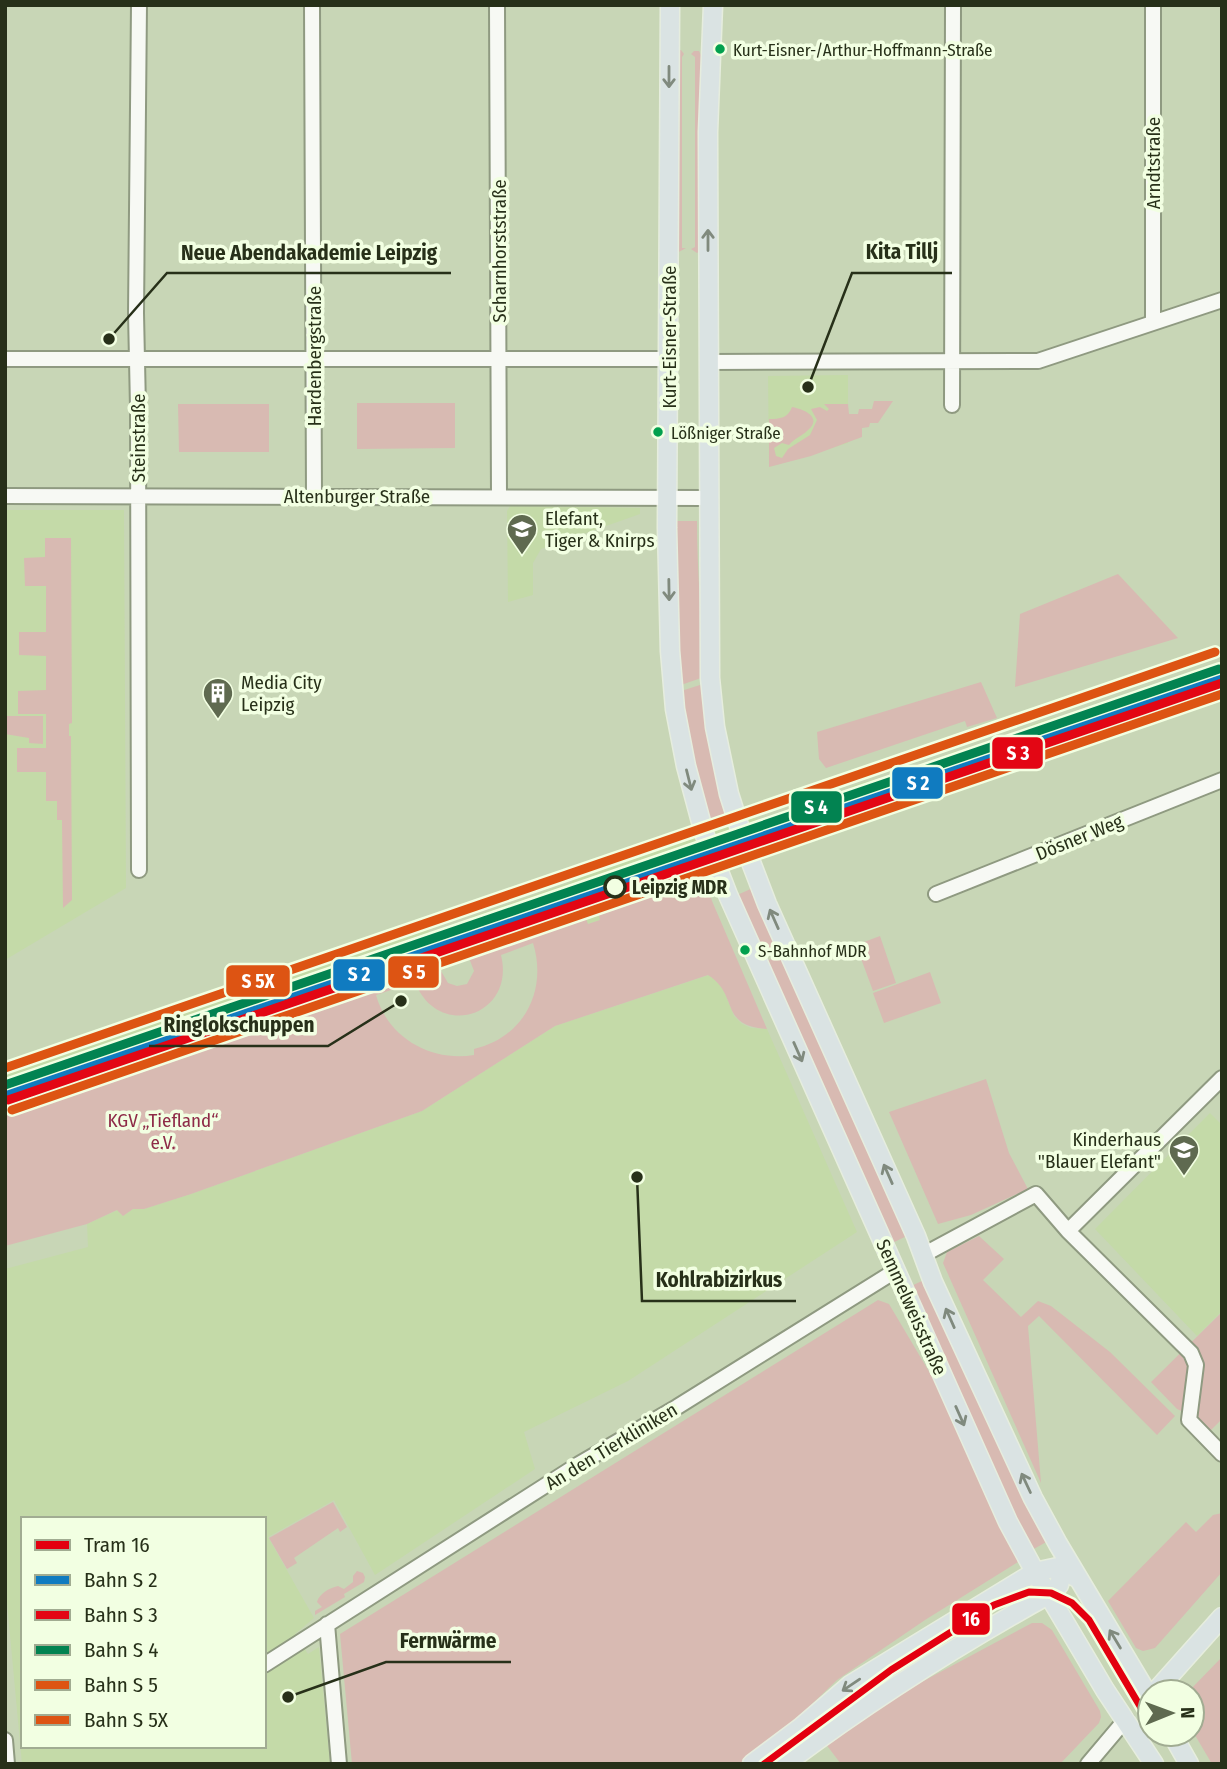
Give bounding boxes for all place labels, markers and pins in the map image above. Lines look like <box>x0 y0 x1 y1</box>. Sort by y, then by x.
place label: Kurt-Eisner-/Arthur-Hoffmann-Straße <box>733 40 992 61</box>
marker: Kurt-Eisner-/Arthur-Hoffmann-Straße <box>713 42 727 56</box>
callout: Neue Abendakademie Leipzig <box>167 231 451 273</box>
callout: Kita Tillj <box>852 231 952 273</box>
place label: Lößniger Straße <box>671 423 781 444</box>
marker: Lößniger Straße <box>651 425 665 439</box>
place label: Elefant, Tiger & Knirps <box>545 507 655 552</box>
school or university icon: Elefant, Tiger & Knirps <box>505 512 539 556</box>
place label: Media City Leipzig <box>241 671 322 716</box>
building icon: Media City Leipzig <box>201 676 235 720</box>
marker: Leipzig MDR <box>604 876 626 898</box>
place label: Leipzig MDR <box>632 876 727 899</box>
place label: S-Bahnhof MDR <box>758 941 867 962</box>
marker: S-Bahnhof MDR <box>738 943 752 957</box>
callout: Ringlokschuppen <box>149 1004 328 1046</box>
place label: Kinderhaus "Blauer Elefant" <box>1038 1128 1161 1173</box>
school or university icon: Kinderhaus "Blauer Elefant" <box>1167 1133 1201 1177</box>
callout: Kohlrabizirkus <box>642 1259 796 1301</box>
callout: Fernwärme <box>386 1620 511 1662</box>

